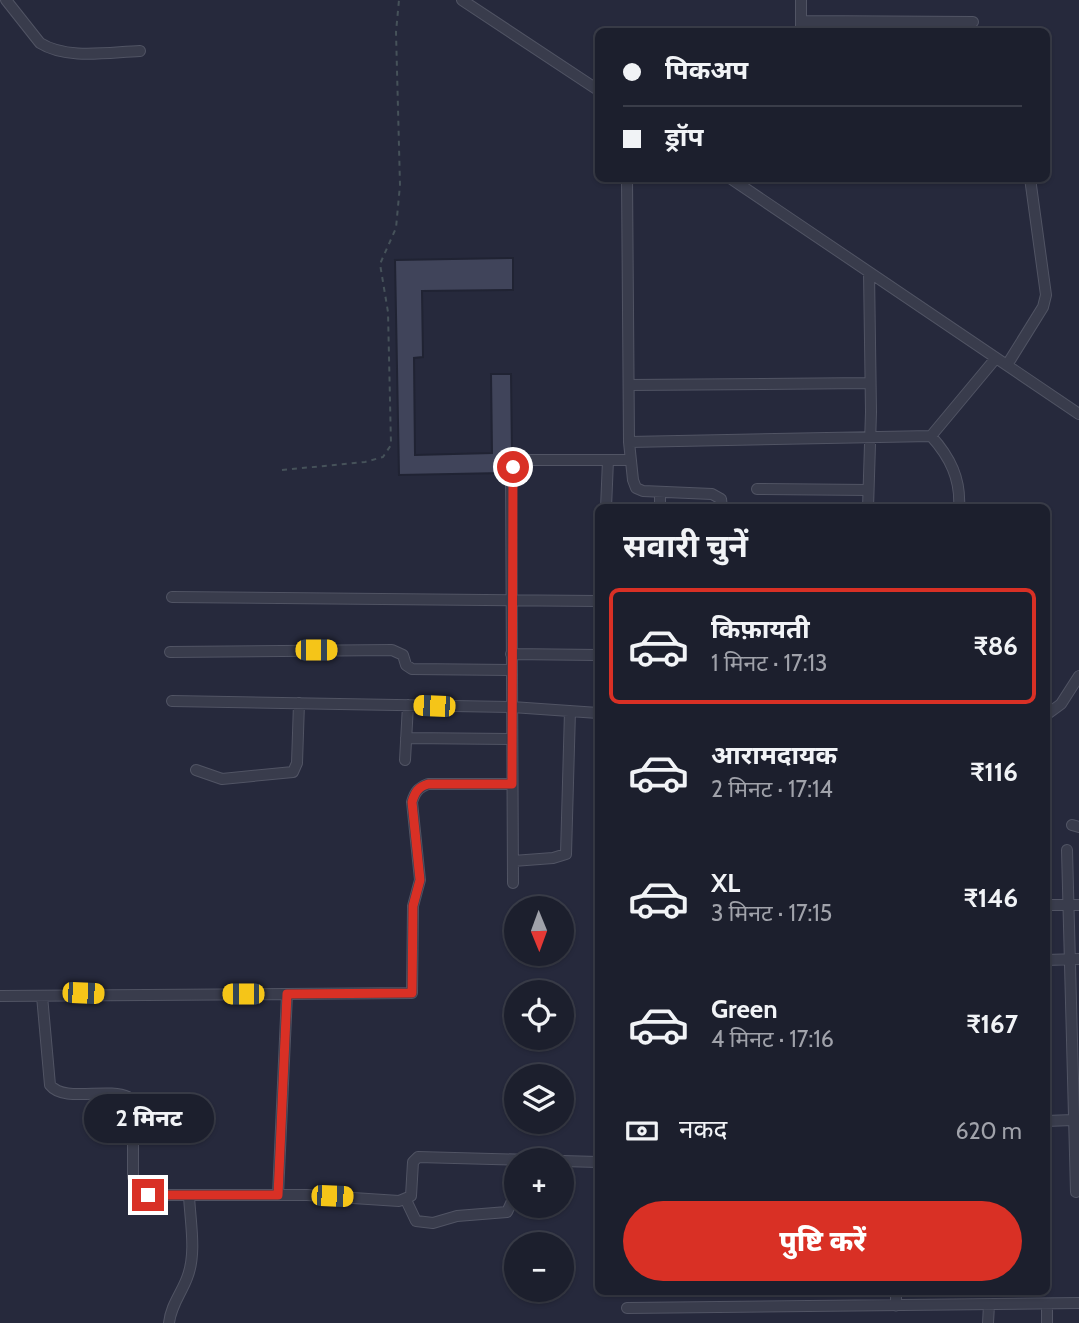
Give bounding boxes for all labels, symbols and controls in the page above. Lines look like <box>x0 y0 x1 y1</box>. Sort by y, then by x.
text: पिकअप <box>665 54 748 86</box>
text: ड्रॉप <box>665 121 703 153</box>
route start <box>497 451 529 483</box>
text: सवारी चुनें <box>623 526 748 565</box>
text: किफ़ायती <box>711 613 810 645</box>
icon: car <box>627 615 690 678</box>
text: ₹86 <box>974 630 1018 662</box>
car <box>296 640 338 661</box>
text: 1 मिनट · 17:13 <box>711 649 827 677</box>
car <box>413 695 456 717</box>
text: आरामदायक <box>711 739 837 771</box>
icon: car <box>627 741 690 804</box>
text: ₹116 <box>970 756 1018 788</box>
text: 2 मिनट · 17:14 <box>711 775 833 803</box>
icon: car <box>627 867 690 930</box>
text: XL <box>711 867 740 899</box>
text: ₹146 <box>963 882 1018 914</box>
north arrow <box>504 896 574 966</box>
map controls <box>504 896 574 1302</box>
text: 3 मिनट · 17:15 <box>711 899 832 927</box>
button: locate <box>504 980 574 1050</box>
car <box>62 982 105 1004</box>
car <box>223 984 265 1005</box>
icon: car <box>627 993 690 1056</box>
text: Green <box>711 993 778 1025</box>
text: ₹167 <box>966 1008 1018 1040</box>
text: 4 मिनट · 17:16 <box>711 1025 834 1053</box>
button: layers <box>504 1064 574 1134</box>
callout: 2 मिनट <box>83 1094 213 1142</box>
text: 2 मिनट <box>116 1104 182 1132</box>
icon: cash <box>623 1112 661 1150</box>
text: नकद <box>679 1113 727 1145</box>
text: 620 m <box>955 1117 1022 1145</box>
button: + <box>504 1148 574 1218</box>
route end <box>132 1179 164 1211</box>
car <box>311 1185 354 1207</box>
button: पुष्टि करें <box>623 1201 1022 1281</box>
button: − <box>504 1232 574 1302</box>

